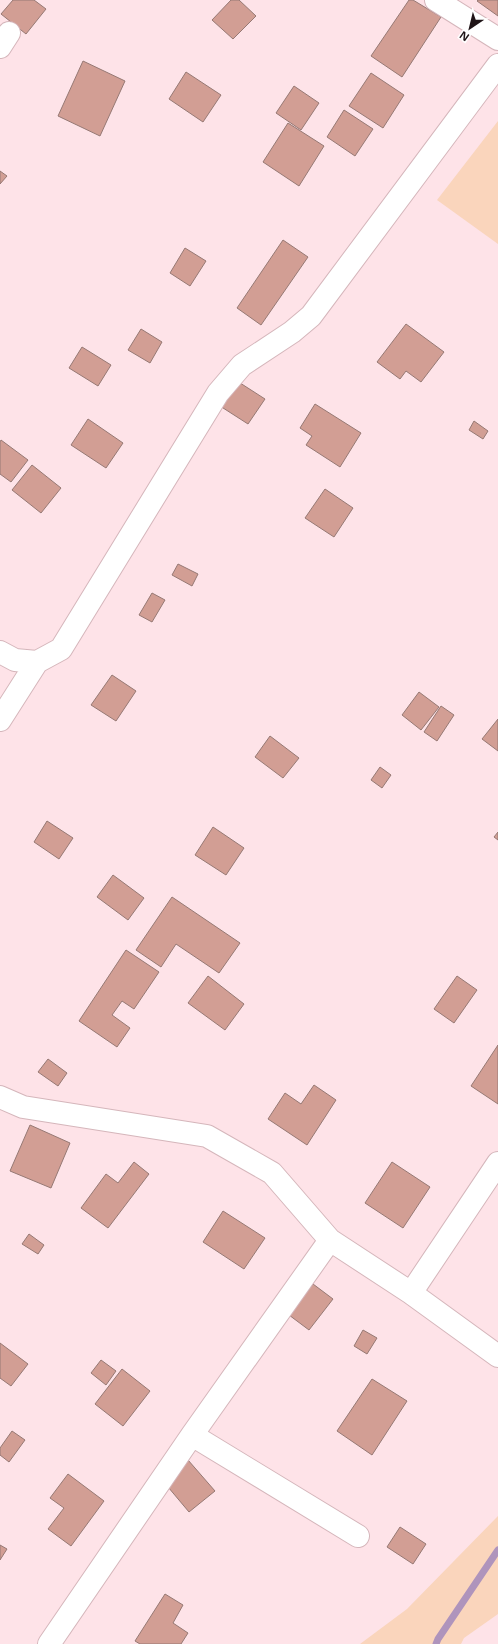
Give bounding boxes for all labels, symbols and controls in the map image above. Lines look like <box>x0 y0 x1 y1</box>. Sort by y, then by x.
north arrow <box>450 8 490 48</box>
text: N <box>456 28 472 45</box>

